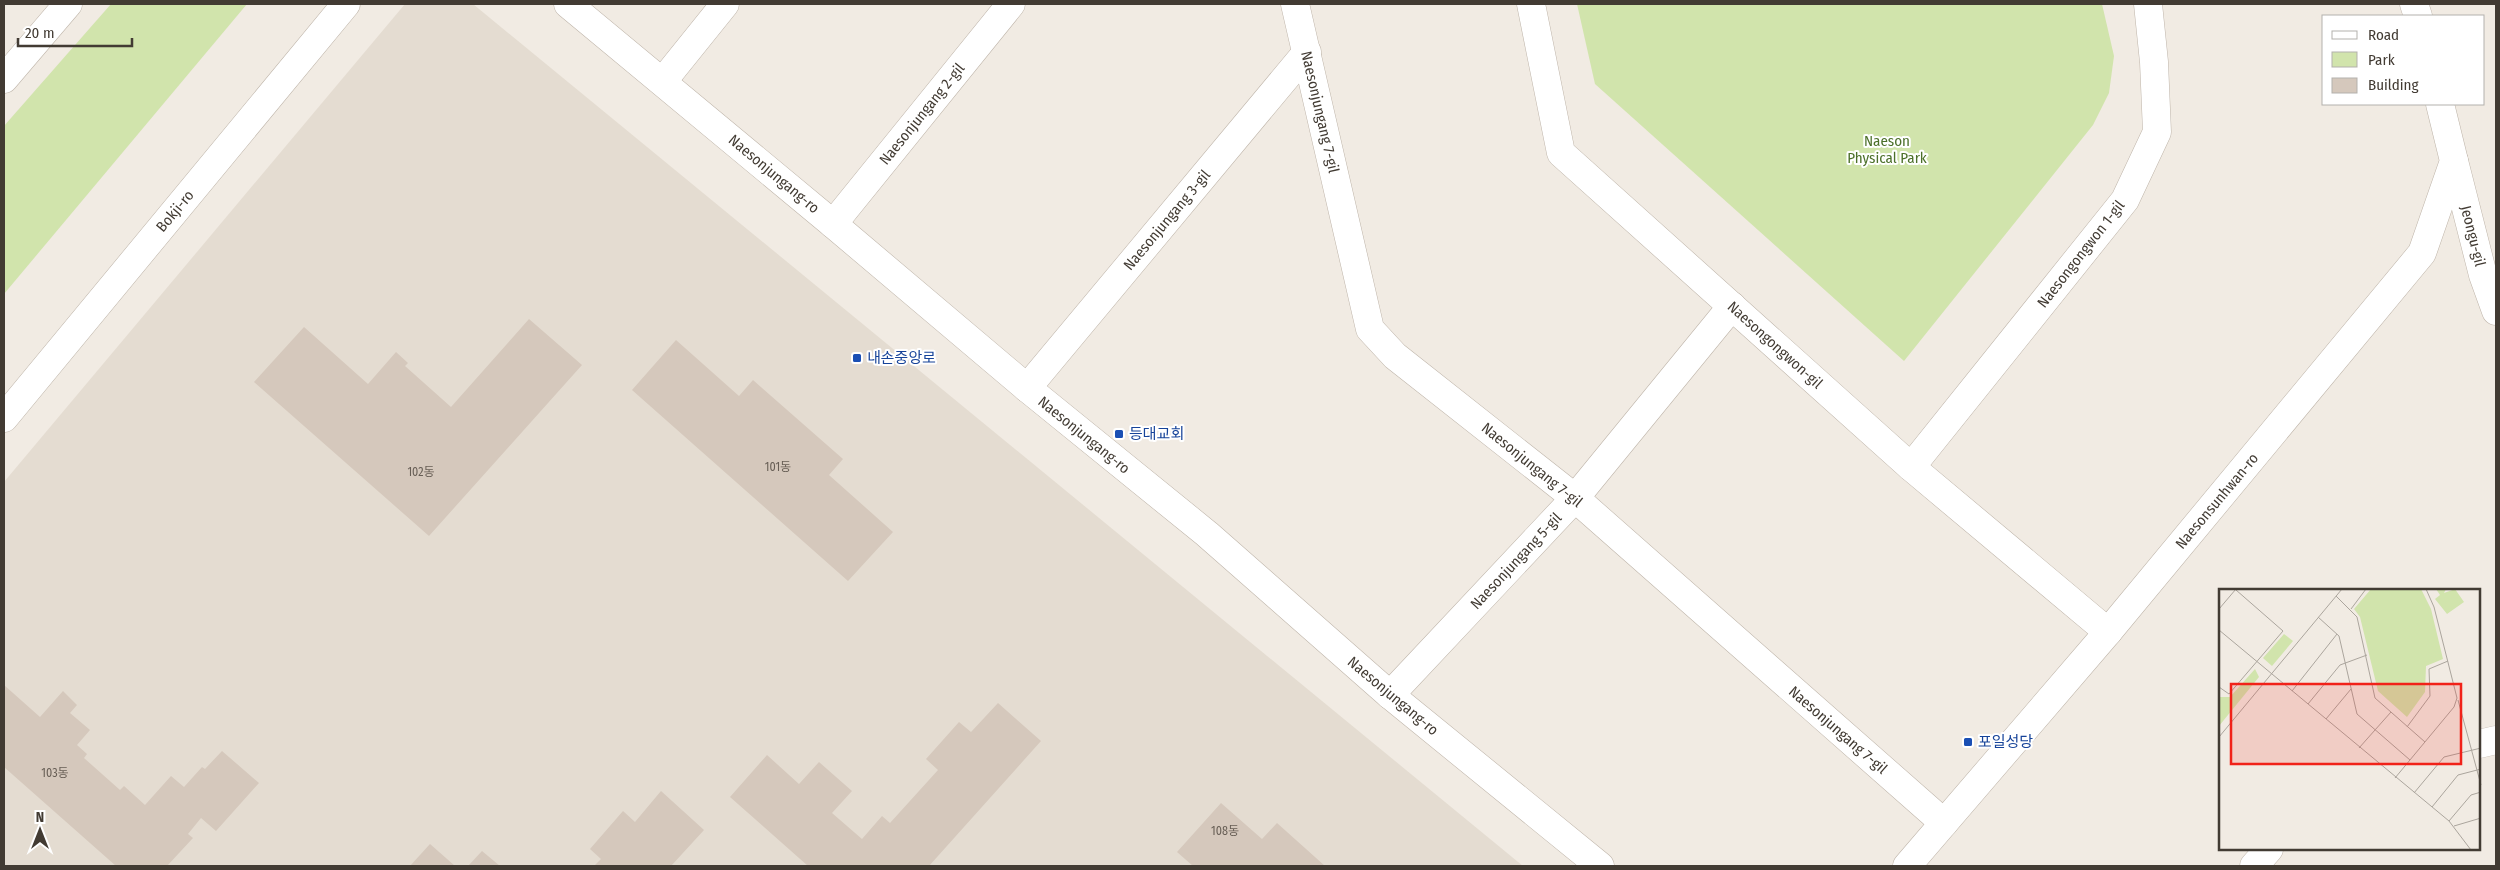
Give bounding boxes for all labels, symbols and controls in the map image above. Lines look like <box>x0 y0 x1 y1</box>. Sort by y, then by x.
scale bar <box>18 15 131 47</box>
legend <box>2322 15 2485 105</box>
text: 20 m <box>25 24 55 42</box>
text: Road <box>2368 26 2399 44</box>
street label: Naesonjungang 7-gil <box>1297 49 1343 175</box>
text: Park <box>2368 51 2395 69</box>
street label: Naesonjungang 2-gil <box>876 60 968 168</box>
text: Building <box>2368 76 2419 94</box>
street label: Naesonjungang-ro <box>725 131 823 217</box>
park label: Naeson Physical Park <box>1847 132 1927 167</box>
street label: Naesonjungang 3-gil <box>1120 166 1214 274</box>
street label: Bokji-ro <box>152 186 198 236</box>
street label: Naesongongwon 1-gil <box>2034 197 2128 311</box>
street label: Jeongu-gil <box>2457 204 2489 268</box>
street label: Naesongongwon-gil <box>1724 298 1826 392</box>
place label: 내손중앙로 <box>867 349 936 367</box>
marker: 내손중앙로 <box>851 352 863 364</box>
street label: Naesonjungang-ro <box>1035 393 1134 478</box>
street label: Naesonjungang 7-gil <box>1478 419 1586 511</box>
place label: 등대교회 <box>1129 425 1184 443</box>
marker: 등대교회 <box>1113 428 1125 440</box>
street label: Naesonsunhwan-ro <box>2172 449 2262 552</box>
house number: 101동 <box>765 460 791 474</box>
house number: 102동 <box>407 465 435 479</box>
street label: Naesonjungang 5-gil <box>1467 509 1565 613</box>
inset map <box>2219 589 2480 850</box>
street label: Naesonjungang-ro <box>1344 653 1442 739</box>
street label: Naesonjungang 7-gil <box>1785 682 1891 778</box>
place label: 포일성당 <box>1978 733 2033 751</box>
marker: 포일성당 <box>1962 736 1974 748</box>
house number: 103동 <box>41 766 69 780</box>
north arrow <box>15 805 65 855</box>
text: N <box>36 809 44 826</box>
house number: 108동 <box>1211 824 1239 838</box>

